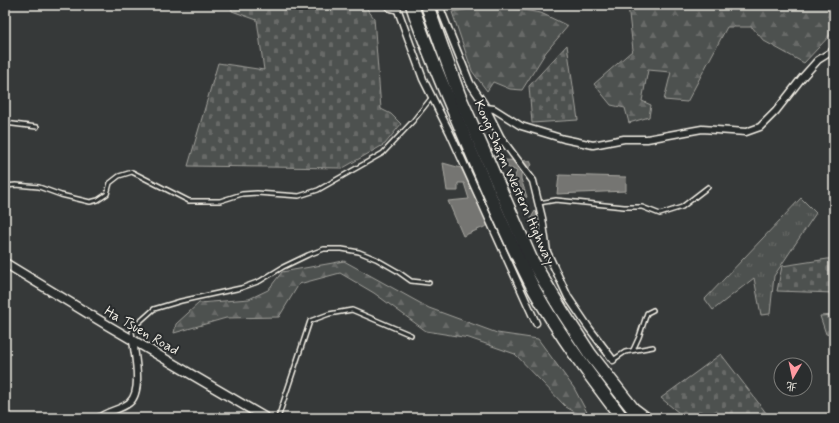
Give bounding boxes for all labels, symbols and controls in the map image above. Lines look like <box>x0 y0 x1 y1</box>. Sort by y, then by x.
street label: Kong Sham Western Highway <box>469 97 559 268</box>
street label: Ha Tsuen Road <box>101 302 182 359</box>
north arrow <box>773 357 813 397</box>
text: 北 <box>785 378 798 394</box>

